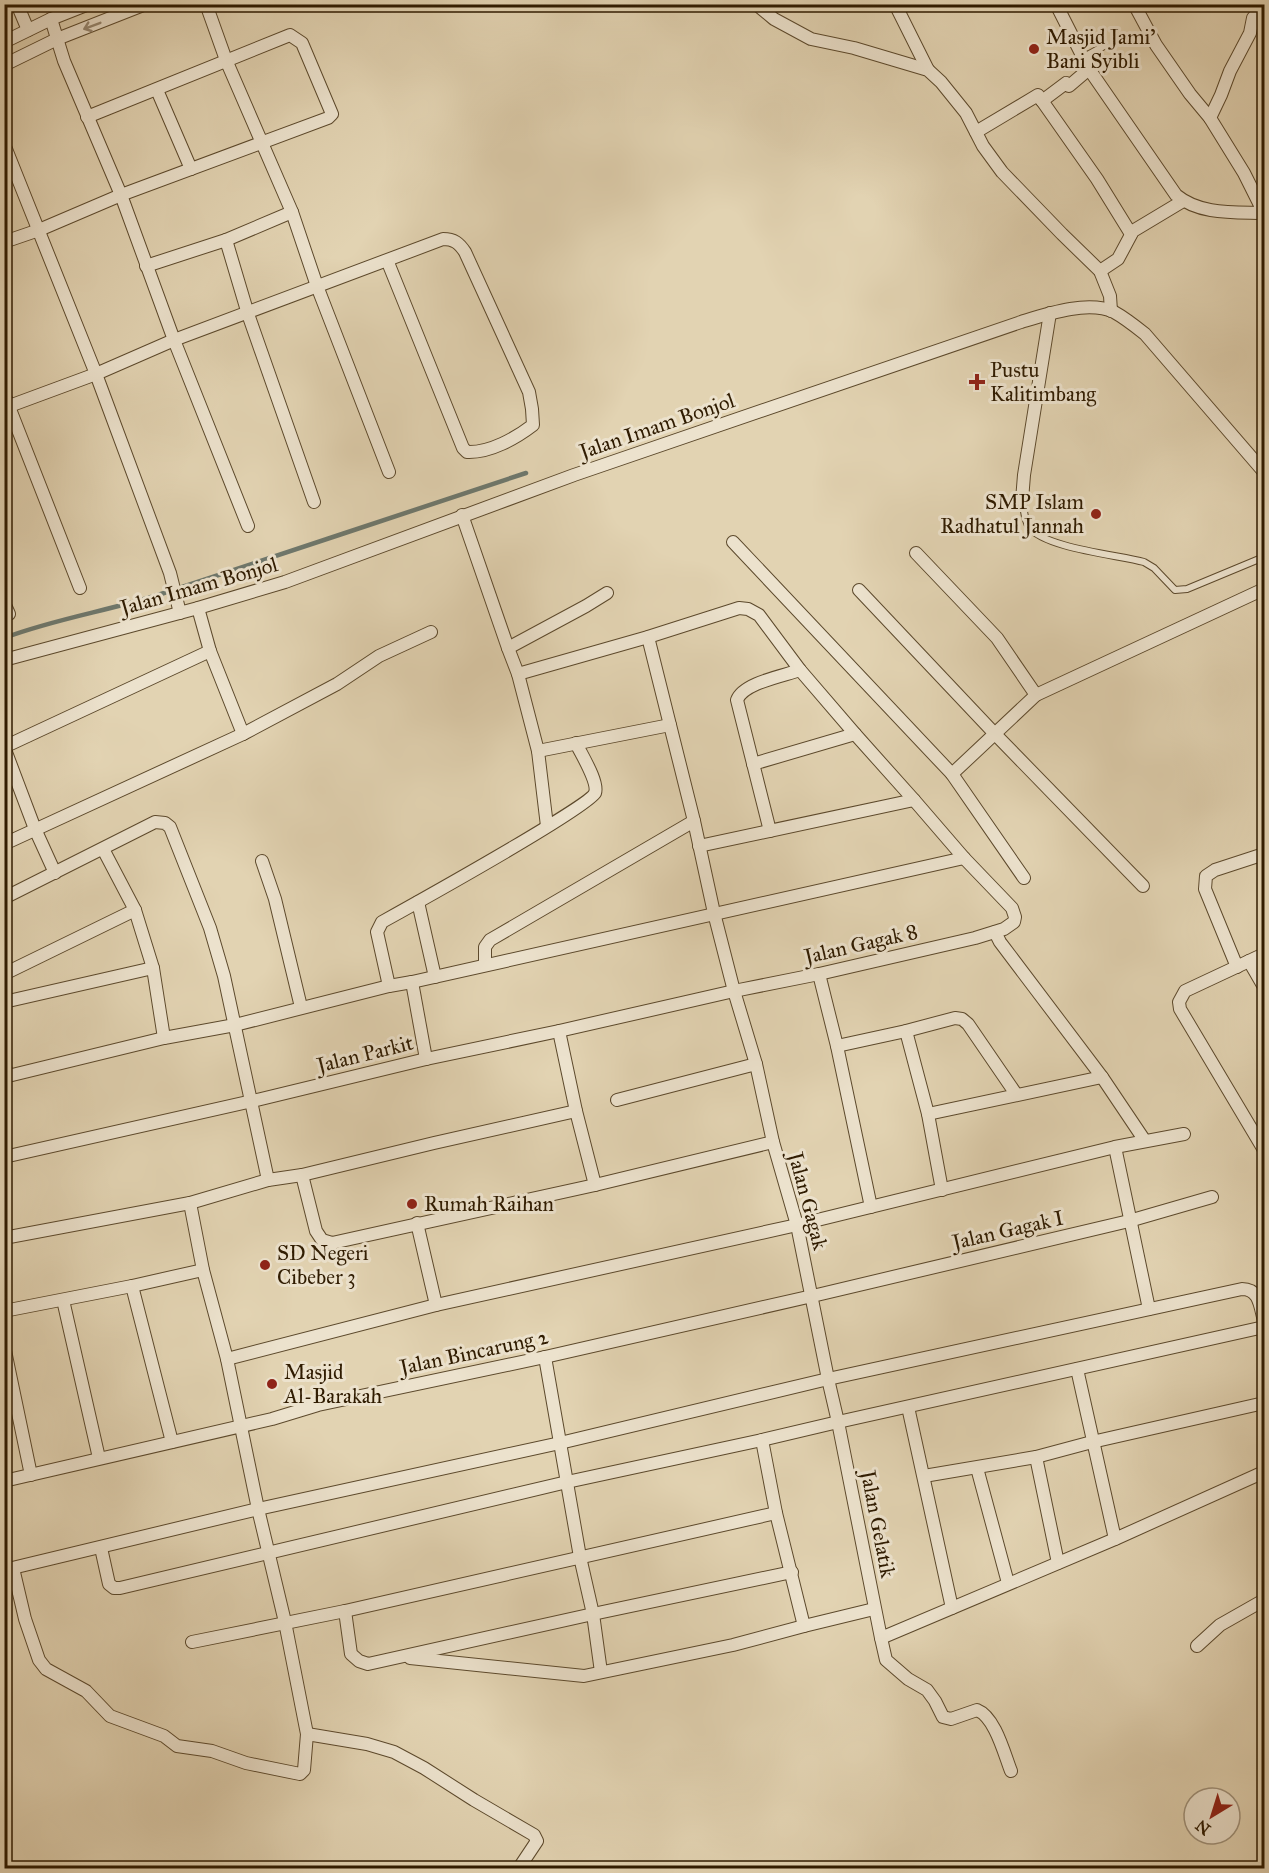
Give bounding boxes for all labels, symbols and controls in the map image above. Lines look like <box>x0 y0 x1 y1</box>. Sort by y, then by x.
one-way arrow <box>83 21 101 32</box>
place label: Masjid Jami' Bani Syibli <box>1046 24 1156 74</box>
marker: Masjid Jami' Bani Syibli <box>1027 42 1041 56</box>
place label: Pustu Kalitimbang <box>990 357 1096 407</box>
marker: Pustu Kalitimbang <box>968 373 986 391</box>
street label: Jalan Imam Bonjol <box>574 387 738 465</box>
place label: SMP Islam Radhatul Jannah <box>940 489 1084 539</box>
marker: SMP Islam Radhatul Jannah <box>1089 507 1103 521</box>
street label: Jalan Imam Bonjol <box>115 551 281 621</box>
street label: Jalan Gagak 8 <box>800 918 920 970</box>
street label: Jalan Parkit <box>312 1029 416 1079</box>
street label: Jalan Gagak <box>782 1147 834 1253</box>
place label: Rumah Raihan <box>424 1191 554 1217</box>
marker: Rumah Raihan <box>405 1197 419 1211</box>
street label: Jalan Gagak I <box>948 1205 1066 1256</box>
place label: SD Negeri Cibeber 3 <box>277 1240 369 1290</box>
marker: SD Negeri Cibeber 3 <box>258 1258 272 1272</box>
street label: Jalan Bincarung 2 <box>395 1323 551 1381</box>
place label: Masjid Al-Barakah <box>283 1359 383 1409</box>
marker: Masjid Al-Barakah <box>265 1377 279 1391</box>
street label: Jalan Gelatik <box>854 1466 901 1580</box>
north arrow <box>1182 1786 1242 1846</box>
text: N <box>1192 1816 1214 1839</box>

